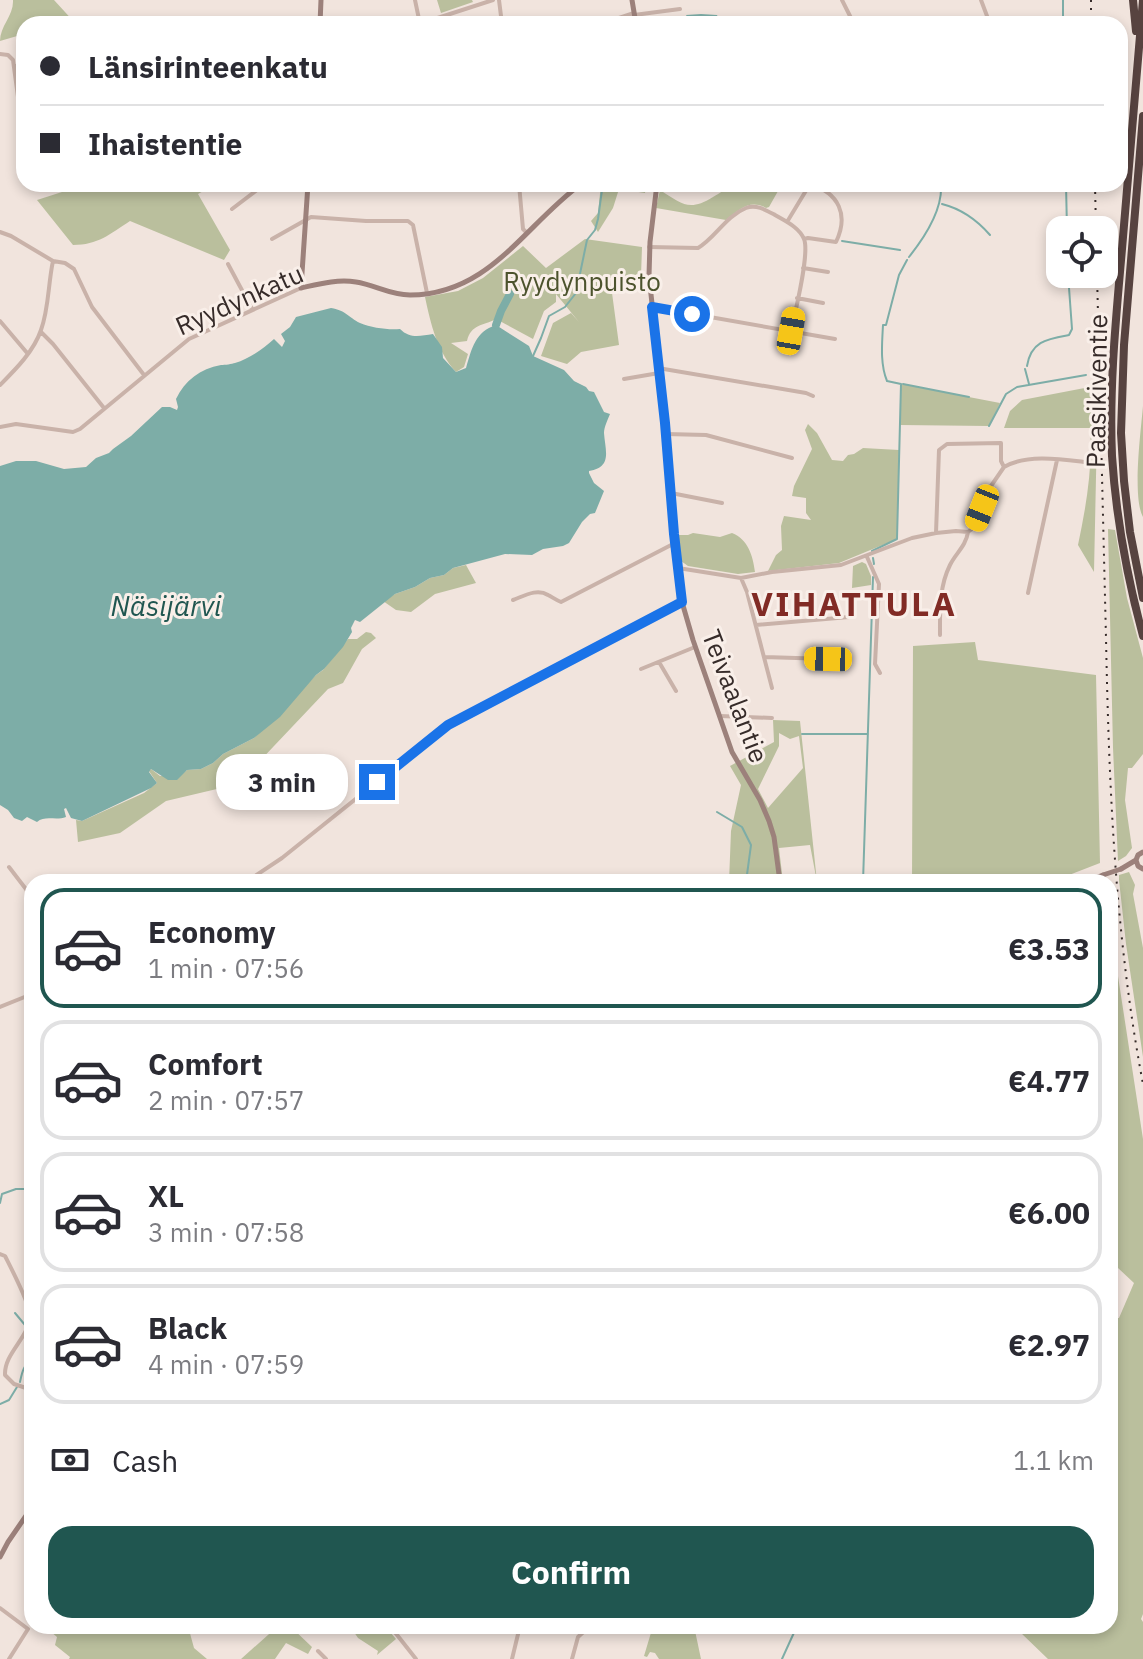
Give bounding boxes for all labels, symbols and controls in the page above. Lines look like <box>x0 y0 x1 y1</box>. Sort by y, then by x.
text: Länsirinteenkatu <box>88 47 328 86</box>
text: Ihaistentie <box>88 124 242 163</box>
map controls <box>1046 216 1118 288</box>
button: locate <box>1046 216 1118 288</box>
street label: Ryydynkatu <box>170 256 308 342</box>
park label: Ryydynpuisto <box>503 264 661 298</box>
route start <box>674 296 710 332</box>
car <box>775 305 807 357</box>
street label: Paasikiventie <box>1078 314 1114 468</box>
car <box>962 481 1002 535</box>
district label: VIHATTULA <box>751 581 957 625</box>
water label: Näsijärvi <box>111 587 222 624</box>
street label: Teivaalantie <box>695 625 777 767</box>
car <box>804 647 852 671</box>
callout: 3 min <box>217 754 349 810</box>
route end <box>359 764 395 800</box>
text: 3 min <box>248 765 316 799</box>
icon: car <box>52 912 124 984</box>
text: Economy <box>148 912 276 951</box>
text: €3.53 <box>1008 929 1090 968</box>
text: 1 min · 07:56 <box>148 951 304 985</box>
icon: car <box>52 1044 124 1116</box>
text: Comfort <box>148 1044 263 1083</box>
text: €4.77 <box>1008 1061 1090 1100</box>
text: 2 min · 07:57 <box>148 1083 304 1117</box>
icon: car <box>52 1176 124 1248</box>
text: XL <box>148 1176 184 1215</box>
text: €6.00 <box>1008 1193 1090 1232</box>
text: 3 min · 07:58 <box>148 1215 304 1249</box>
icon: car <box>52 1308 124 1380</box>
text: Black <box>148 1308 227 1347</box>
text: €2.97 <box>1008 1325 1090 1364</box>
text: 4 min · 07:59 <box>148 1347 304 1381</box>
icon: cash <box>48 1438 92 1482</box>
text: Cash <box>112 1441 178 1480</box>
text: 1.1 km <box>1013 1443 1094 1477</box>
button: Confirm <box>48 1526 1094 1618</box>

